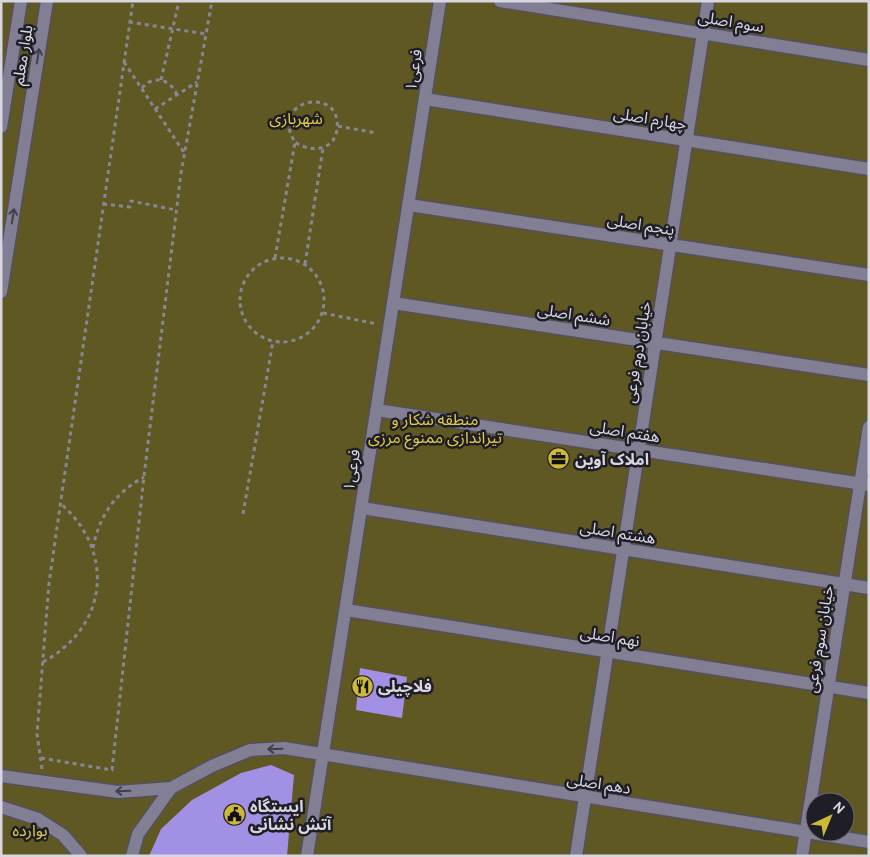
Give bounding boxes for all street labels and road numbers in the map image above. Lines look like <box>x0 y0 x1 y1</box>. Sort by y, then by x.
street label: سوم اصلی <box>696 8 765 39</box>
street label: بلوار معلم <box>9 24 40 87</box>
street label: فرعی۱ <box>402 48 428 93</box>
street label: چهارم اصلی <box>612 104 688 137</box>
street label: پنجم اصلی <box>605 211 676 242</box>
street label: ششم اصلی <box>536 300 612 333</box>
street label: خیابان دوم فرعی <box>621 300 658 405</box>
street label: هفتم اصلی <box>588 418 661 449</box>
street label: فرعی۱ <box>340 448 366 493</box>
street label: هشتم اصلی <box>578 518 657 551</box>
street label: خیابان سوم فرعی <box>803 584 840 694</box>
street label: نهم اصلی <box>578 623 641 654</box>
street label: دهم اصلی <box>565 770 632 801</box>

